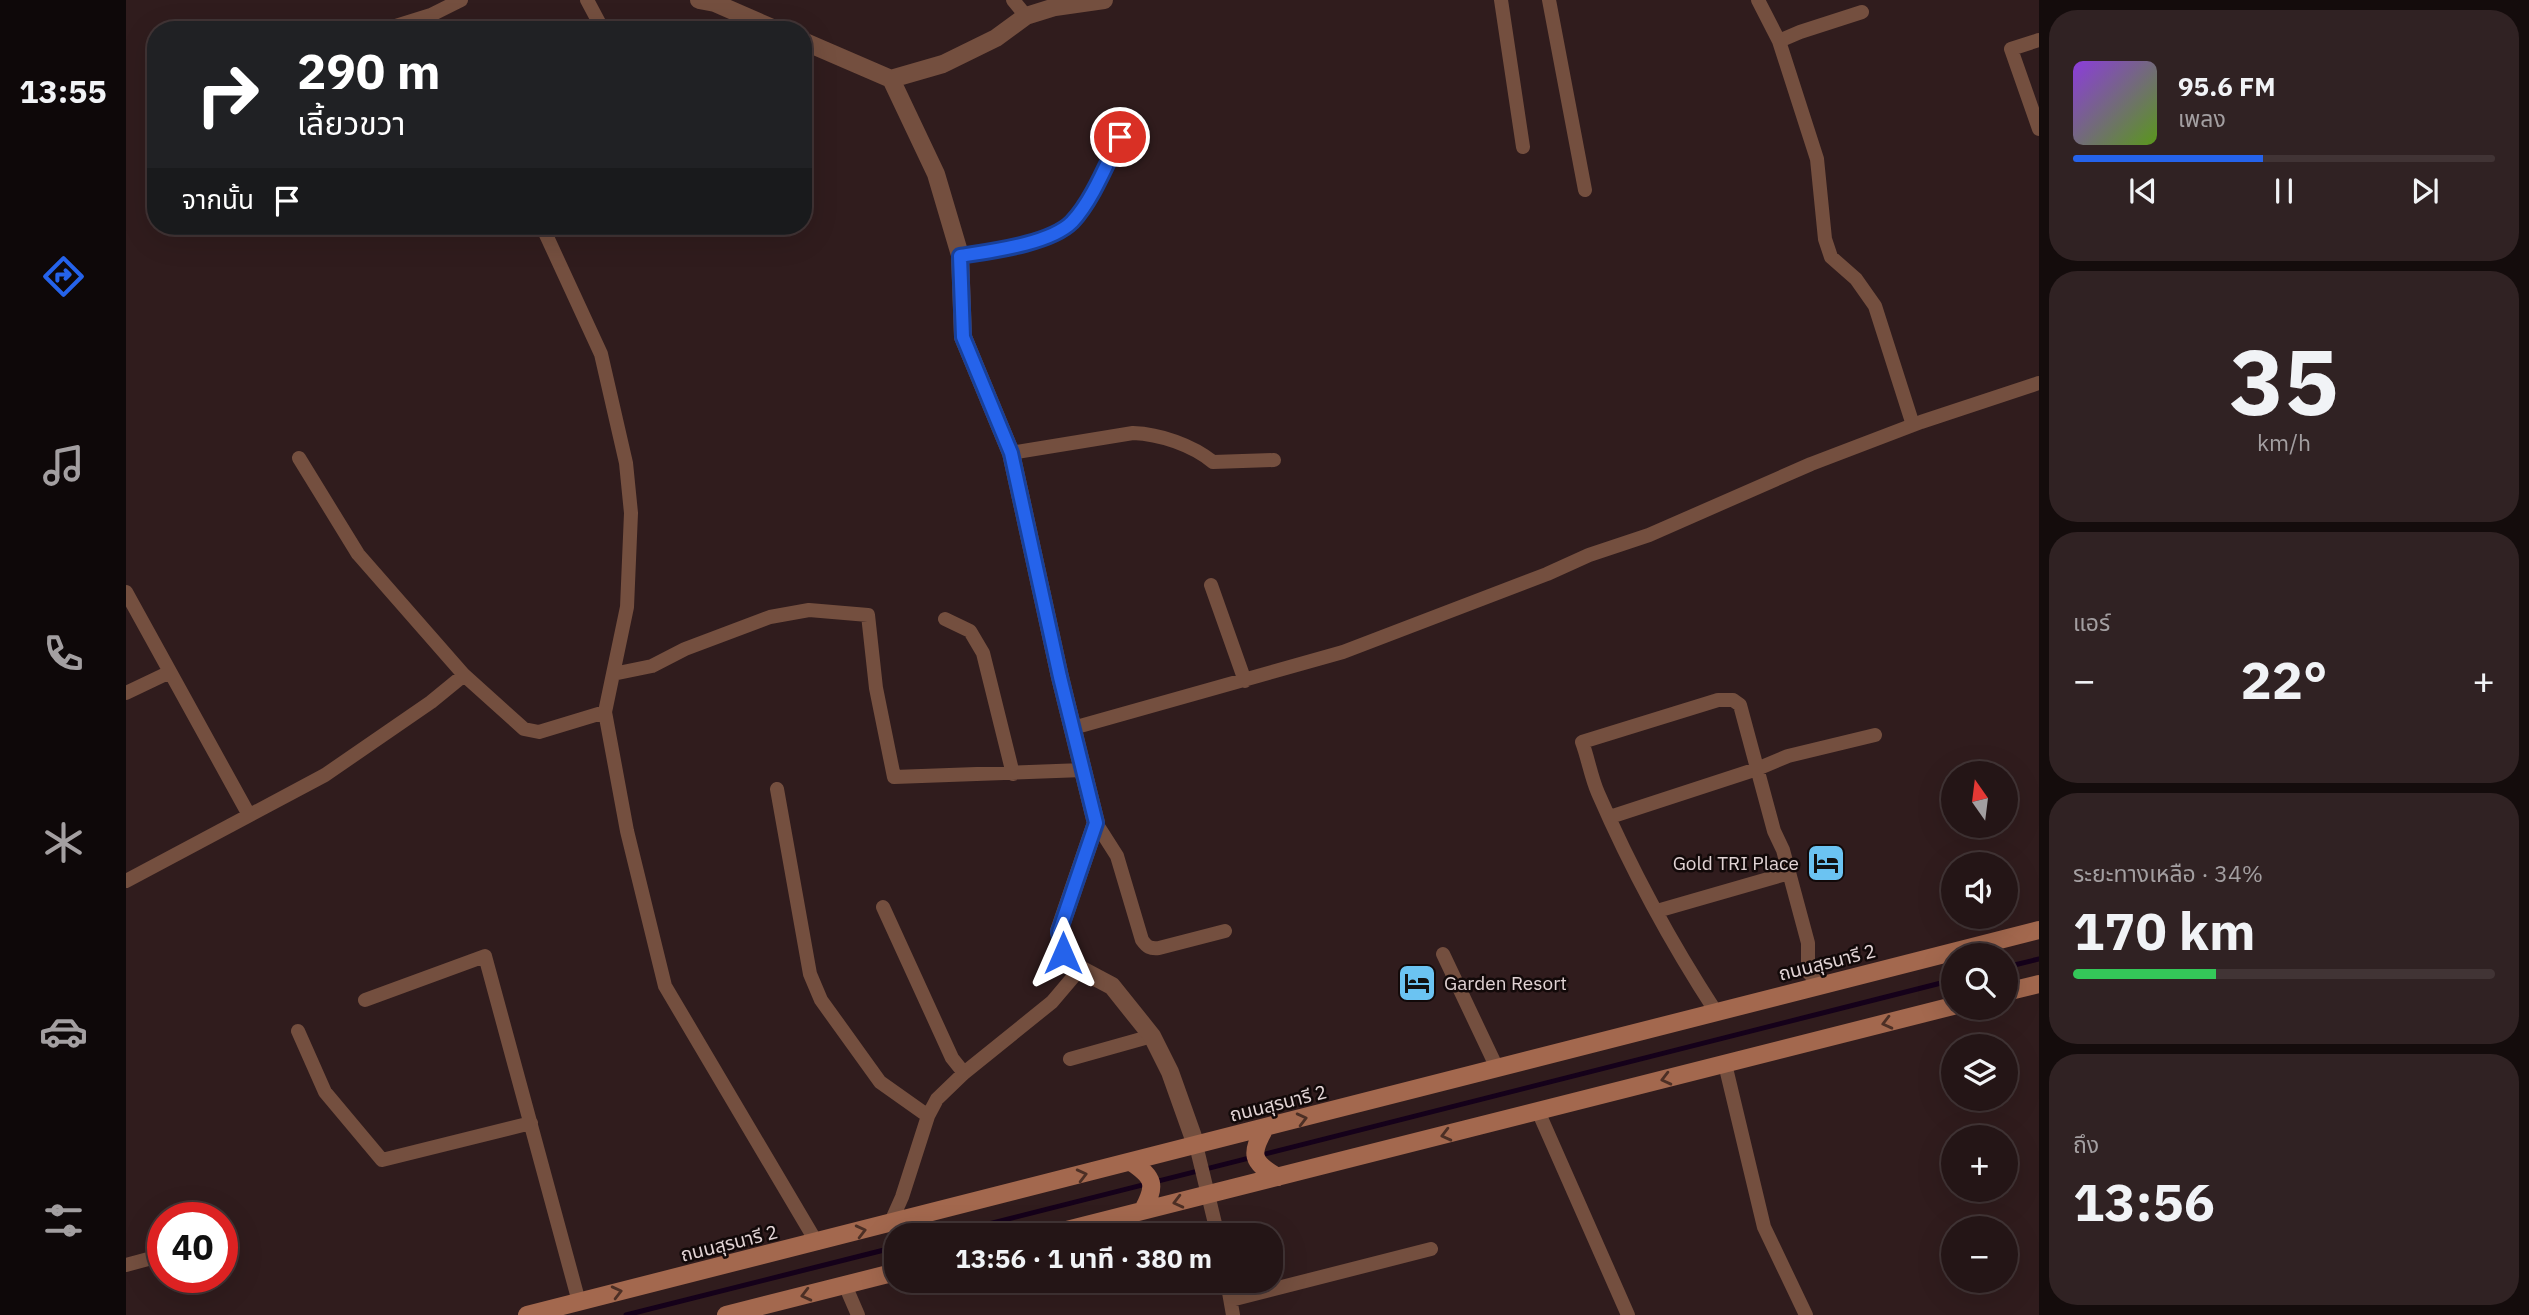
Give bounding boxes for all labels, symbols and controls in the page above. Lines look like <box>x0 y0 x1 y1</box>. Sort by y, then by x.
text: 290 m <box>297 39 441 102</box>
icon: right <box>182 49 273 140</box>
text: 95.6 FM <box>2178 69 2276 103</box>
text: 13:55 <box>19 70 107 112</box>
text: เลี้ยวขวา <box>297 102 405 144</box>
text: เพลง <box>2178 103 2226 133</box>
pin <box>1090 107 1150 167</box>
icon: arrive <box>1101 118 1139 156</box>
icon: previous <box>2124 172 2162 210</box>
icon: pause <box>2265 172 2303 210</box>
icon: next <box>2406 172 2444 210</box>
text: จากนั้น <box>182 182 254 216</box>
icon: arrive <box>268 182 306 220</box>
icon: directions <box>39 252 88 301</box>
text: 35 <box>2229 322 2339 440</box>
text: km/h <box>2257 427 2311 457</box>
icon: music <box>39 441 88 490</box>
text: แอร์ <box>2073 607 2110 637</box>
icon: phone <box>39 629 88 678</box>
text: 22° <box>2241 646 2327 713</box>
text: − <box>2073 655 2096 704</box>
text: + <box>2472 655 2495 704</box>
north arrow <box>1941 761 2018 838</box>
map controls <box>1941 761 2018 1293</box>
icon: climate <box>39 818 88 867</box>
hotel icon: Gold TRI Place <box>1805 842 1847 884</box>
place label: Gold TRI Place <box>1673 851 1799 875</box>
button: sound <box>1941 852 2018 929</box>
text: ระยะทางเหลือ · 34% <box>2073 858 2263 888</box>
text: 170 km <box>2073 897 2255 964</box>
position arrow <box>1026 916 1100 990</box>
street label: ถนนสุรนารี 2 <box>1776 938 1878 986</box>
button: search <box>1941 943 2018 1020</box>
hotel icon: Garden Resort <box>1396 962 1438 1004</box>
place label: Garden Resort <box>1444 971 1567 995</box>
icon: car <box>39 1007 88 1056</box>
one-way arrow <box>1881 1014 1893 1029</box>
button: layers <box>1941 1034 2018 1111</box>
one-way arrow <box>1661 1071 1673 1085</box>
street label: ถนนสุรนารี 2 <box>1227 1079 1329 1127</box>
one-way arrow <box>1296 1113 1308 1127</box>
button: + <box>1941 1125 2018 1202</box>
one-way arrow <box>1440 1127 1452 1141</box>
text: ถึง <box>2073 1129 2099 1159</box>
text: 13:56 <box>2073 1168 2215 1235</box>
one-way arrow <box>1076 1169 1088 1183</box>
one-way arrow <box>1172 1194 1184 1208</box>
icon: filters <box>39 1196 88 1245</box>
speed limit sign: 40 <box>147 1202 238 1293</box>
button: − <box>1941 1216 2018 1293</box>
street label: ถนนสุรนารี 2 <box>678 1219 780 1267</box>
one-way arrow <box>855 1225 867 1239</box>
text: 13:56 · 1 นาที · 380 m <box>955 1241 1212 1275</box>
one-way arrow <box>611 1286 623 1300</box>
one-way arrow <box>800 1287 812 1301</box>

